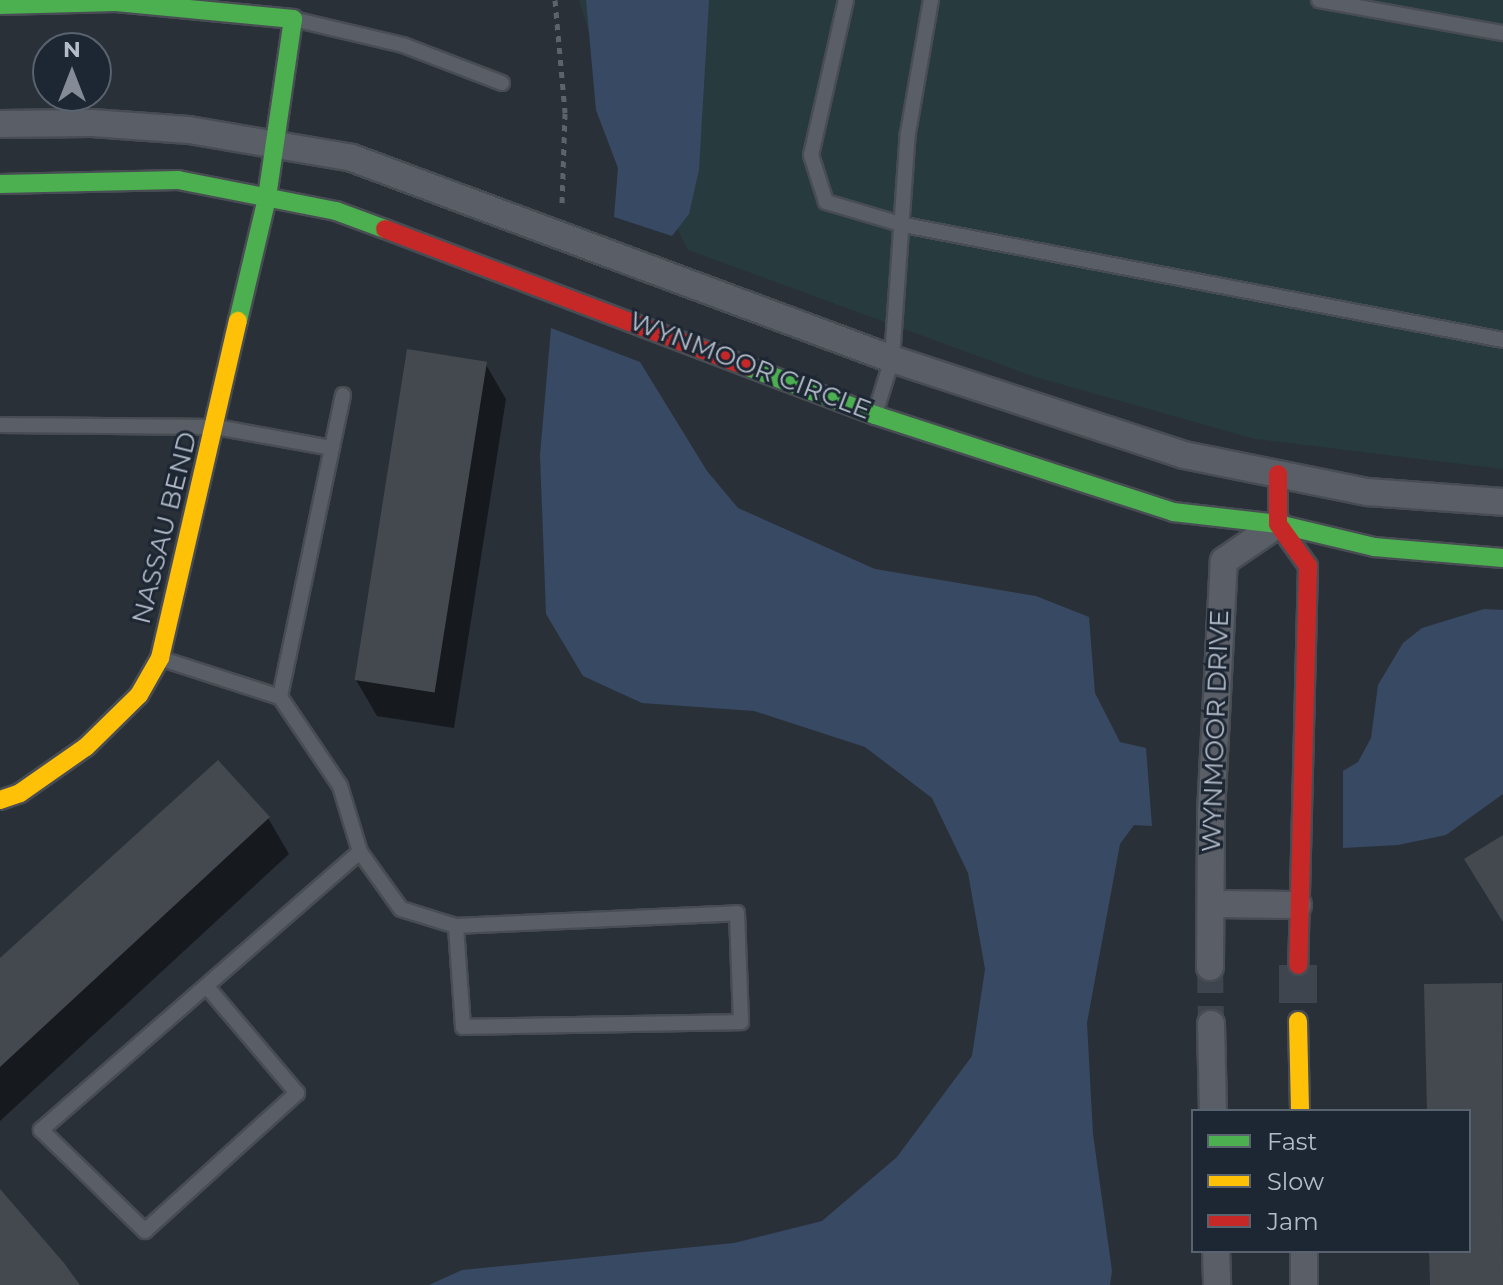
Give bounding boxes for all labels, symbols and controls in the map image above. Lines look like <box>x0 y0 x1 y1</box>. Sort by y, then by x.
north arrow <box>32 32 112 112</box>
text: N <box>63 36 81 63</box>
street label: WYNMOOR CIRCLE <box>625 306 875 426</box>
street label: NASSAU BEND <box>126 429 204 627</box>
street label: WYNMOOR DRIVE <box>1196 609 1236 853</box>
legend <box>1191 1109 1471 1253</box>
text: Fast <box>1267 1127 1317 1156</box>
text: Slow <box>1267 1167 1324 1196</box>
text: Jam <box>1267 1207 1319 1236</box>

